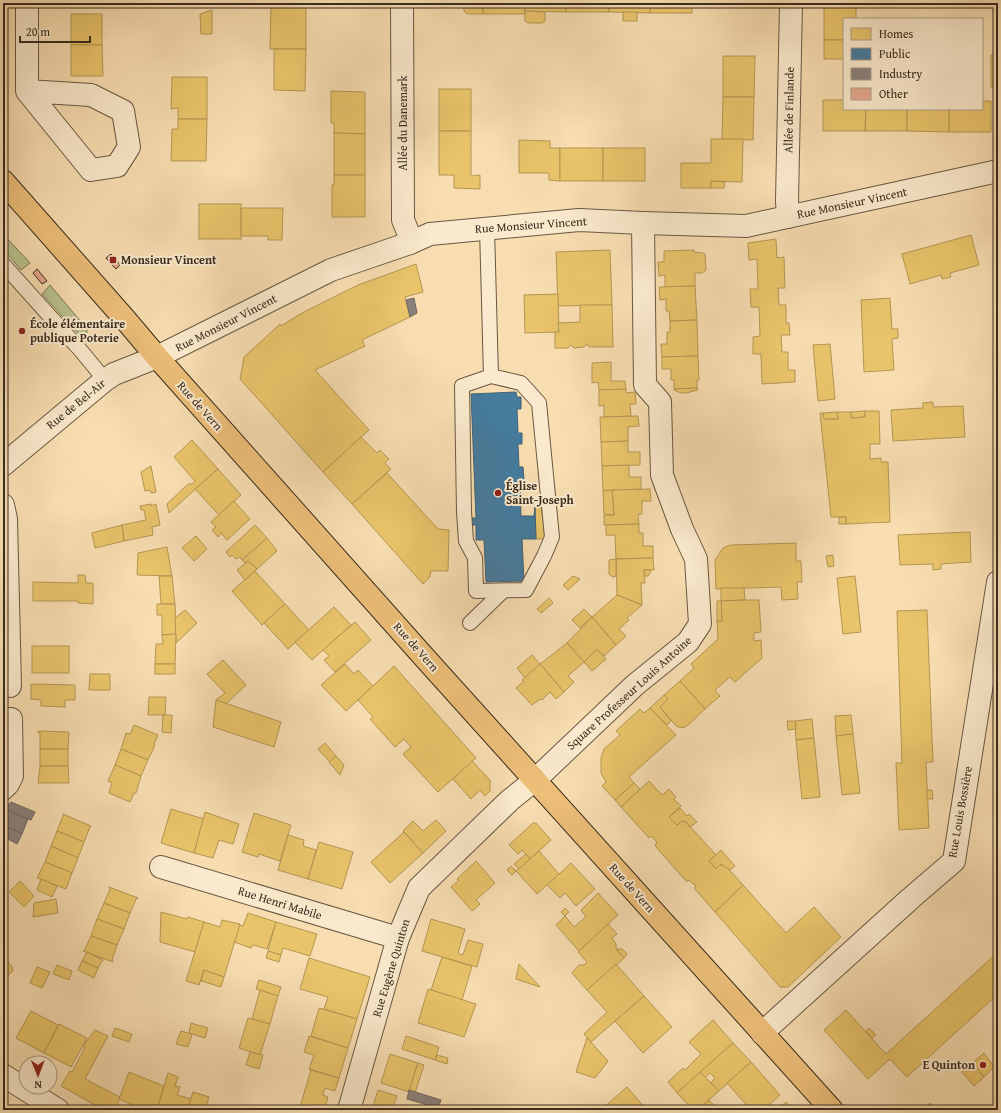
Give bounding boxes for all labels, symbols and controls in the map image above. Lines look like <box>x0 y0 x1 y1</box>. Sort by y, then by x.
scale bar <box>20 18 90 44</box>
legend <box>843 18 983 110</box>
text: 20 m <box>26 23 50 40</box>
text: Homes <box>879 25 914 42</box>
text: Public <box>879 45 911 62</box>
text: Industry <box>879 65 922 82</box>
street label: Allée de Finlande <box>779 66 798 153</box>
street label: Allée du Danemark <box>394 74 411 171</box>
text: Other <box>879 85 908 102</box>
street label: Rue Monsieur Vincent <box>795 182 909 222</box>
street label: Rue Monsieur Vincent <box>474 212 588 237</box>
place label: Monsieur Vincent <box>121 251 217 268</box>
marker: Monsieur Vincent <box>108 255 118 265</box>
street label: Rue Monsieur Vincent <box>172 289 280 356</box>
place label: École élémentaire publique Poterie <box>30 315 125 346</box>
marker: École élémentaire publique Poterie <box>17 326 27 336</box>
street label: Rue de Bel-Air <box>42 374 109 433</box>
street label: Rue de Vern <box>174 377 227 434</box>
place label: Église Saint-Joseph <box>506 477 574 508</box>
marker: Église Saint-Joseph <box>493 488 503 498</box>
street label: Rue de Vern <box>390 618 443 675</box>
street label: Square Professeur Louis Antoine <box>562 632 695 753</box>
street label: Rue Louis Bossière <box>943 764 976 859</box>
street label: Rue de Vern <box>606 859 659 916</box>
street label: Rue Henri Mabile <box>236 882 325 923</box>
street label: Rue Eugène Quinton <box>368 916 414 1019</box>
north arrow <box>18 1055 58 1095</box>
place label: E Quinton <box>923 1056 975 1073</box>
marker: E Quinton <box>978 1060 988 1070</box>
text: N <box>34 1077 42 1093</box>

